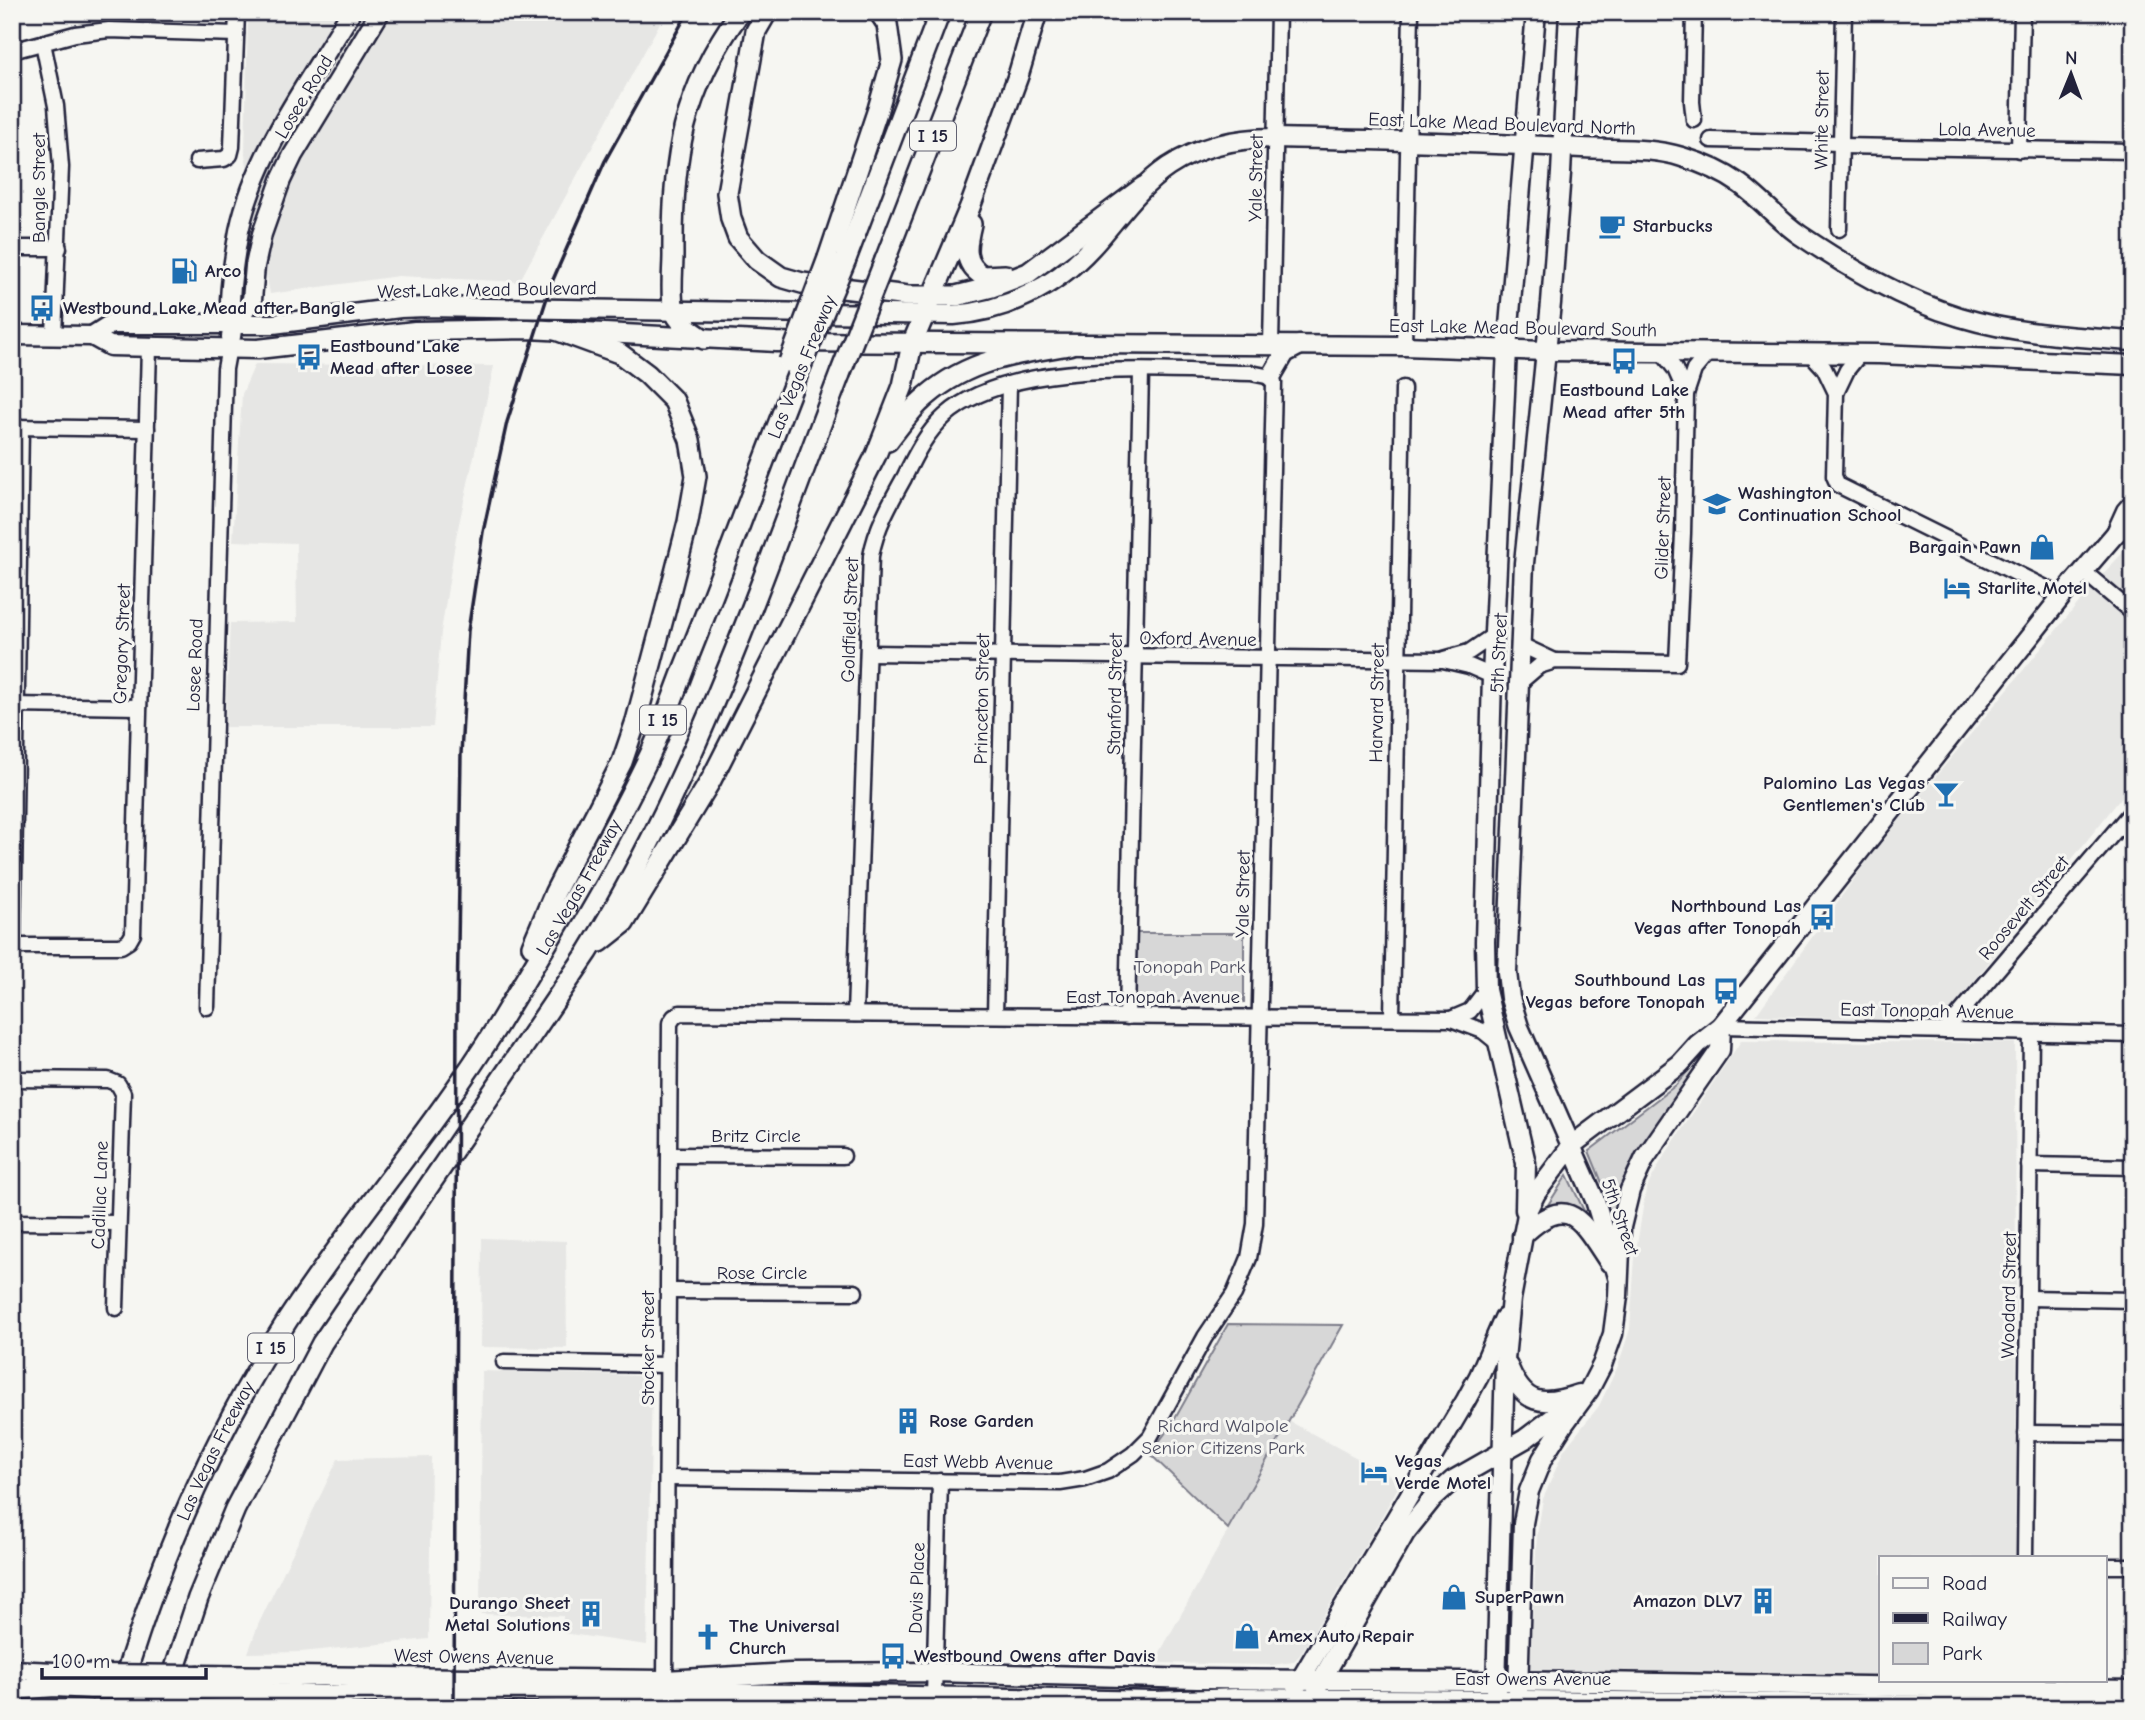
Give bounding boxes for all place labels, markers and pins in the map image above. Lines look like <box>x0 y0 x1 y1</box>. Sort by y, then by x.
cafe icon: Starbucks <box>1597 211 1627 241</box>
place label: Starbucks <box>1633 215 1713 237</box>
fuel station icon: Arco <box>169 256 199 286</box>
place label: Arco <box>205 260 242 282</box>
bus stop icon: Westbound Lake Mead after Bangle <box>27 293 57 323</box>
place label: Westbound Lake Mead after Bangle <box>63 297 355 319</box>
place label: Eastbound Lake Mead after Losee <box>330 335 473 379</box>
bus stop icon: Eastbound Lake Mead after Losee <box>294 342 324 372</box>
bus stop icon: Eastbound Lake Mead after 5th <box>1609 346 1639 376</box>
place label: Eastbound Lake Mead after 5th <box>1559 379 1689 423</box>
place label: Washington Continuation School <box>1738 482 1901 526</box>
school or university icon: Washington Continuation School <box>1702 489 1732 519</box>
shop icon: Bargain Pawn <box>2027 532 2057 562</box>
place label: Bargain Pawn <box>1909 536 2021 558</box>
hotel icon: Starlite Motel <box>1942 573 1972 603</box>
place label: Starlite Motel <box>1978 577 2087 599</box>
place label: Palomino Las Vegas Gentlemen's Club <box>1763 772 1925 816</box>
bar icon: Palomino Las Vegas Gentlemen's Club <box>1931 779 1961 809</box>
place label: Northbound Las Vegas after Tonopah <box>1634 895 1801 939</box>
bus stop icon: Northbound Las Vegas after Tonopah <box>1807 902 1837 932</box>
place label: Southbound Las Vegas before Tonopah <box>1526 969 1705 1013</box>
bus stop icon: Southbound Las Vegas before Tonopah <box>1711 976 1741 1006</box>
building icon: Rose Garden <box>893 1406 923 1436</box>
place label: Rose Garden <box>929 1410 1034 1432</box>
place label: Vegas Verde Motel <box>1395 1450 1491 1494</box>
hotel icon: Vegas Verde Motel <box>1359 1457 1389 1487</box>
shop icon: SuperPawn <box>1439 1582 1469 1612</box>
place label: SuperPawn <box>1475 1586 1564 1608</box>
building icon: Amazon DLV7 <box>1748 1586 1778 1616</box>
place label: Amazon DLV7 <box>1633 1590 1742 1612</box>
place label: Durango Sheet Metal Solutions <box>445 1592 571 1636</box>
building icon: Durango Sheet Metal Solutions <box>576 1599 606 1629</box>
place label: The Universal Church <box>729 1615 840 1659</box>
shop icon: Amex Auto Repair <box>1232 1621 1262 1651</box>
church icon: The Universal Church <box>693 1622 723 1652</box>
place label: Amex Auto Repair <box>1268 1625 1414 1647</box>
bus stop icon: Westbound Owens after Davis <box>878 1641 908 1671</box>
place label: Westbound Owens after Davis <box>914 1645 1155 1667</box>

